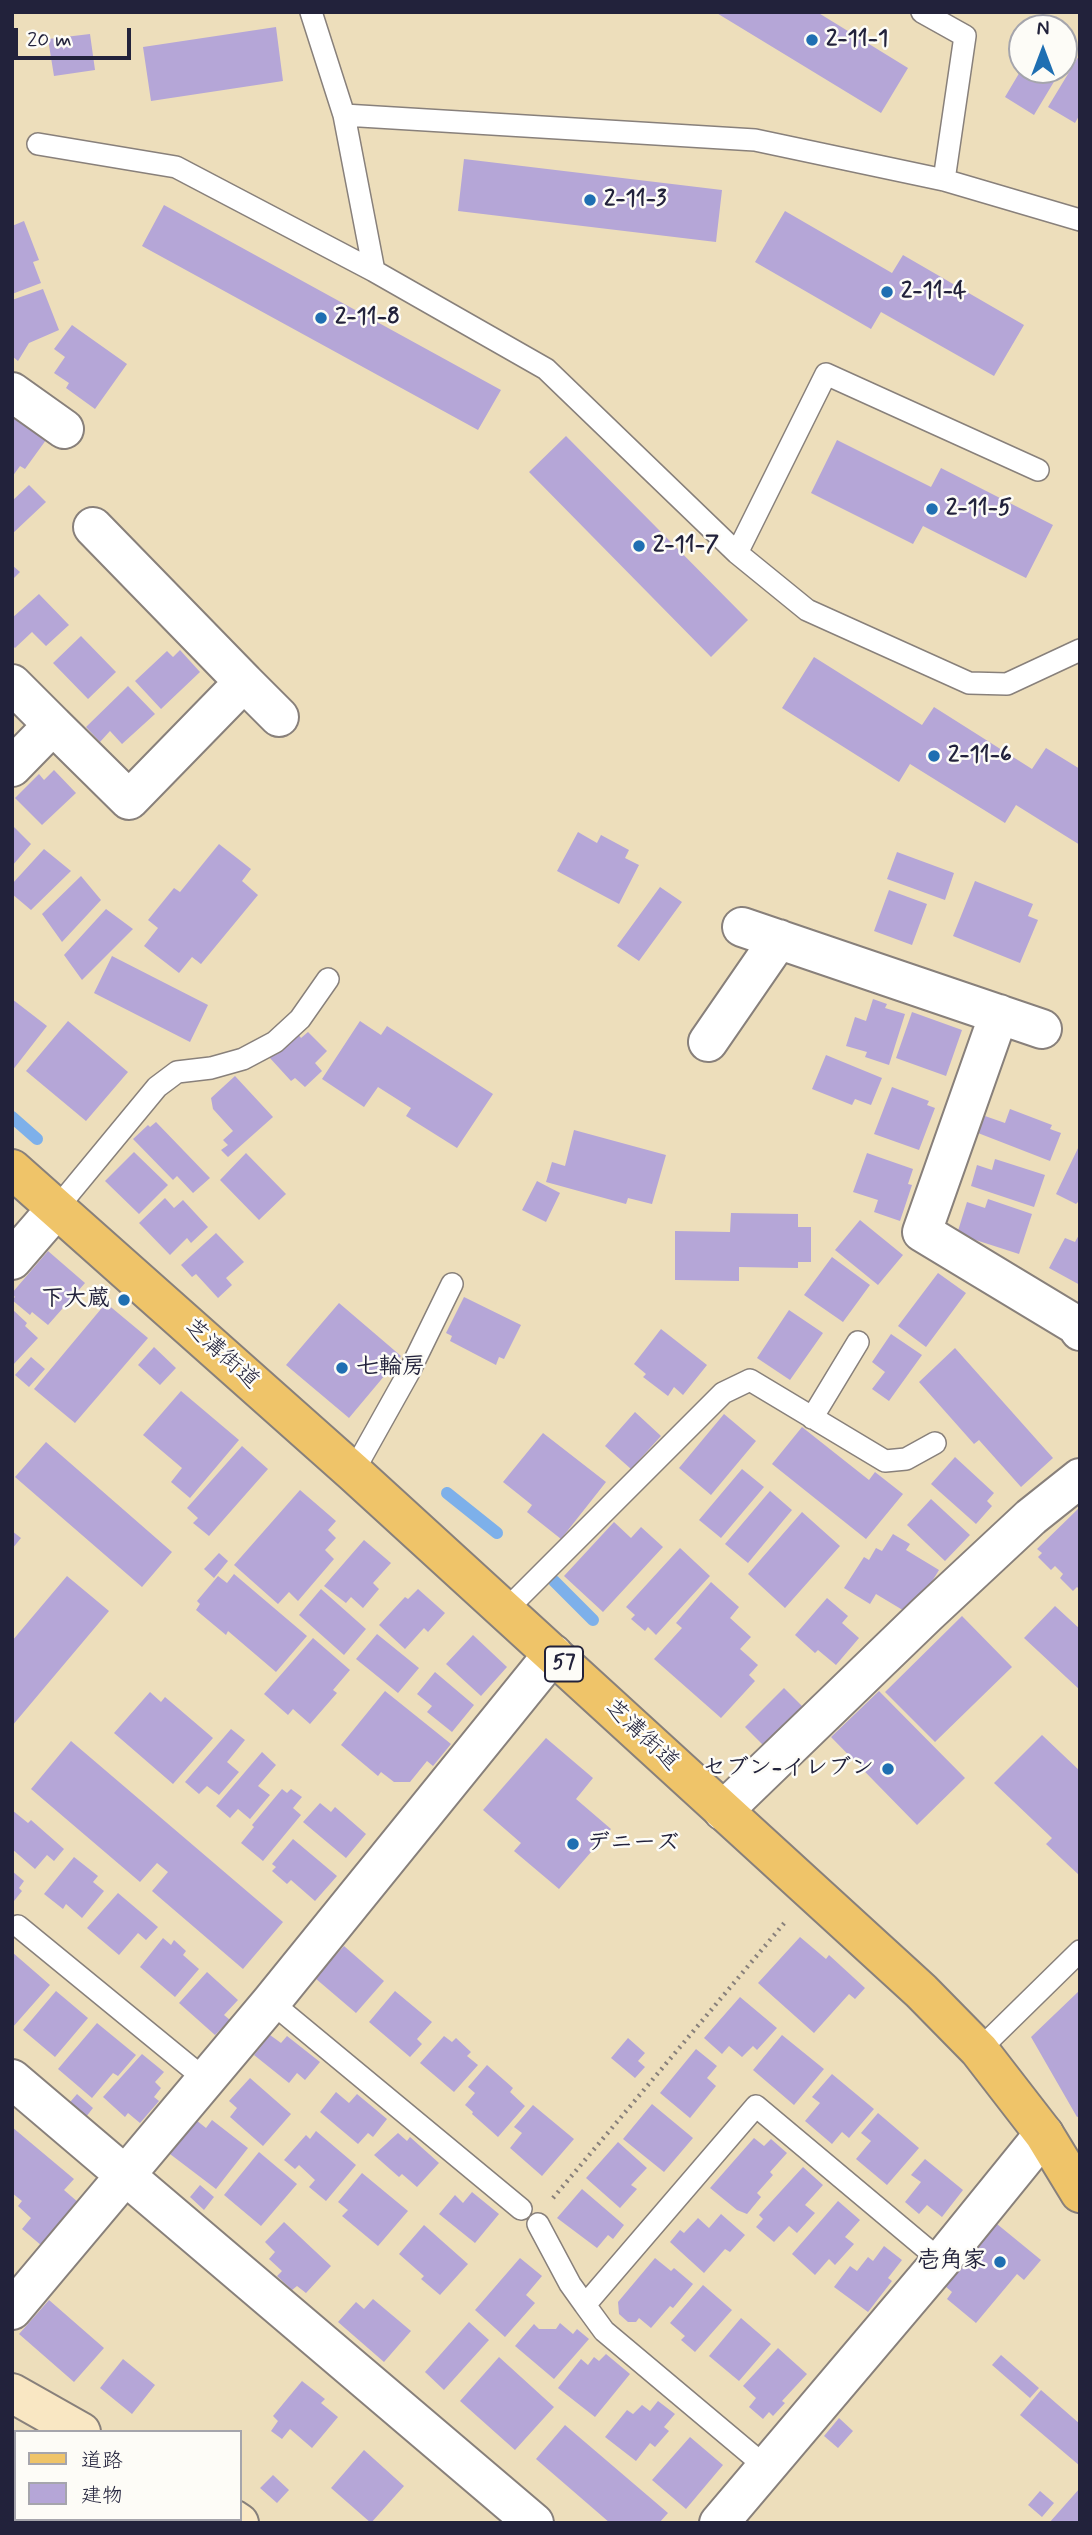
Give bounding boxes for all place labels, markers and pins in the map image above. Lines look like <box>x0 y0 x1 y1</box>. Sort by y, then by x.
place label: 2-11-1 <box>826 26 888 54</box>
marker: 2-11-1 <box>804 32 820 48</box>
place label: 2-11-3 <box>604 186 666 214</box>
marker: 2-11-3 <box>582 192 598 208</box>
place label: 2-11-4 <box>901 278 966 306</box>
marker: 2-11-4 <box>879 284 895 300</box>
place label: 2-11-8 <box>335 304 400 332</box>
marker: 2-11-8 <box>313 310 329 326</box>
place label: 2-11-5 <box>946 495 1012 523</box>
marker: 2-11-5 <box>924 501 940 517</box>
place label: 2-11-7 <box>653 532 719 560</box>
marker: 2-11-7 <box>631 538 647 554</box>
place label: 2-11-6 <box>948 742 1012 770</box>
marker: 2-11-6 <box>926 748 942 764</box>
place label: 下大蔵 <box>41 1286 110 1314</box>
marker: 下大蔵 <box>116 1292 132 1308</box>
place label: 七輪房 <box>356 1354 425 1382</box>
marker: 七輪房 <box>334 1360 350 1376</box>
place label: セブン-イレブン <box>703 1755 874 1783</box>
marker: セブン-イレブン <box>880 1761 896 1777</box>
place label: デニーズ <box>587 1830 679 1858</box>
marker: デニーズ <box>565 1836 581 1852</box>
place label: 壱角家 <box>917 2248 986 2276</box>
marker: 壱角家 <box>992 2254 1008 2270</box>

